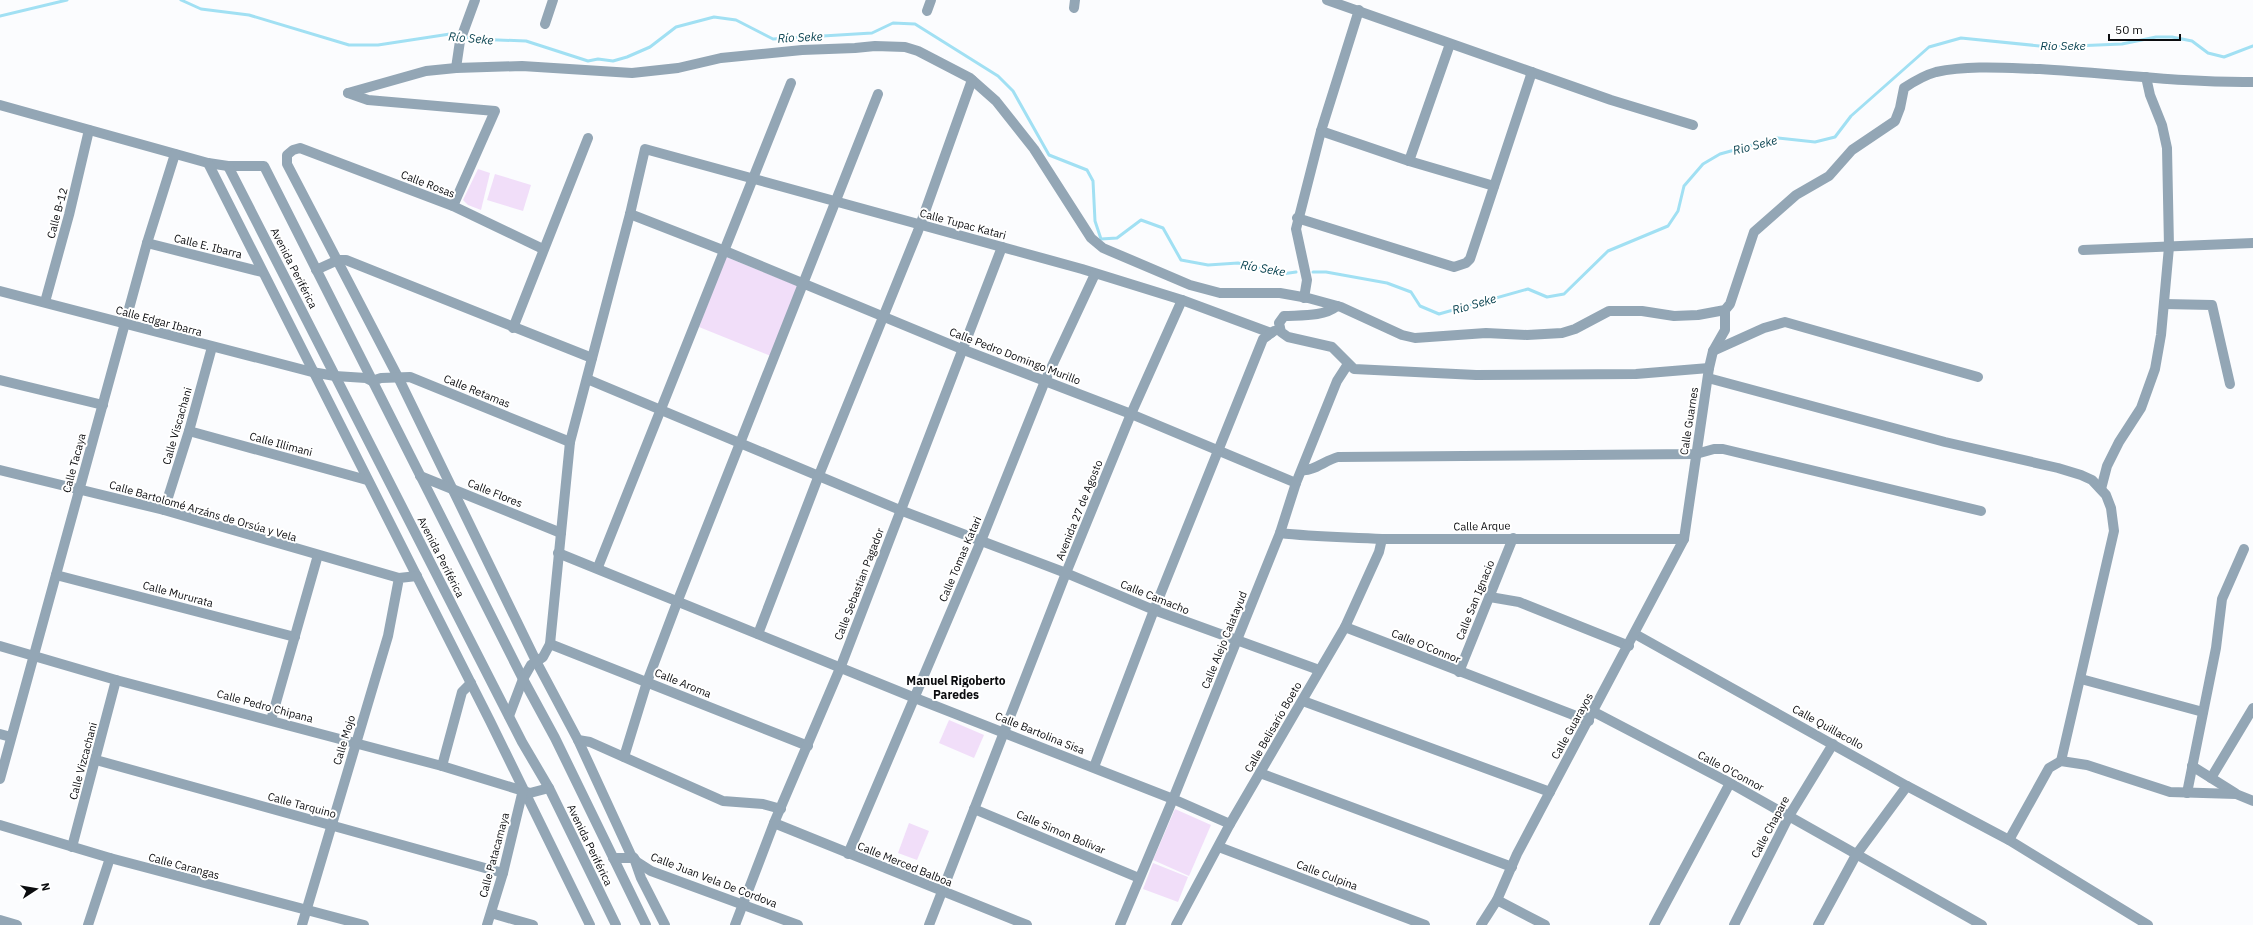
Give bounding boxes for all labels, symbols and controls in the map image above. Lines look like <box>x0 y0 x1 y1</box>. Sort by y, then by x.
scale bar <box>2109 16 2180 42</box>
text: 50 m <box>2115 22 2143 37</box>
water label: Río Seke <box>777 28 823 46</box>
water label: Río Seke <box>448 29 494 47</box>
water label: Rio Seke <box>2040 38 2086 53</box>
water label: Rio Seke <box>1731 132 1779 158</box>
street label: Calle Rosas <box>399 167 457 201</box>
street label: Calle B-12 <box>44 186 70 240</box>
street label: Calle Tupac Katari <box>918 206 1008 242</box>
street label: Avenida Periférica <box>268 225 321 311</box>
street label: Calle E. Ibarra <box>172 231 244 261</box>
water label: Río Seke <box>1239 257 1287 279</box>
water label: Rio Seke <box>1450 291 1498 317</box>
street label: Calle Edgar Ibarra <box>114 303 204 339</box>
street label: Calle Pedro Domingo Murillo <box>947 324 1083 388</box>
street label: Calle Retamas <box>442 371 512 411</box>
street label: Calle Viscachani <box>159 386 195 466</box>
street label: Calle Guarnes <box>1677 386 1701 456</box>
street label: Calle Illimani <box>248 429 314 459</box>
street label: Calle Tacaya <box>59 432 89 494</box>
street label: Avenida 27 de Agosto <box>1052 458 1106 562</box>
street label: Calle Flores <box>466 476 524 510</box>
street label: Calle Bartolomé Arzáns de Orsúa y Vela <box>108 477 298 545</box>
street label: Avenida Periférica <box>415 514 468 600</box>
street label: Calle Tomas Katari <box>936 514 984 604</box>
street label: Calle Arque <box>1453 519 1511 533</box>
street label: Calle Sebastian Pagador <box>831 526 887 642</box>
street label: Calle San Ignacio <box>1453 558 1497 642</box>
street label: Calle Camacho <box>1118 577 1192 617</box>
street label: Calle Mururata <box>141 578 215 610</box>
street label: Calle Alejo Calatayud <box>1198 589 1250 691</box>
street label: Calle O'Connor <box>1389 626 1463 666</box>
street label: Calle Aroma <box>653 665 714 701</box>
district label: Manuel Rigoberto Paredes <box>906 673 1006 702</box>
street label: Calle Belisario Boeto <box>1241 679 1305 775</box>
street label: Calle Pedro Chipana <box>215 686 315 726</box>
street label: Calle Guarayos <box>1548 690 1596 762</box>
street label: Calle Quillacollo <box>1790 702 1866 752</box>
street label: Calle Bartolina Sisa <box>993 709 1087 757</box>
street label: Calle Mojo <box>330 713 358 767</box>
street label: Calle Vizcachani <box>66 721 100 801</box>
street label: Calle O'Connor <box>1695 748 1767 794</box>
street label: Calle Tarquino <box>266 789 338 821</box>
street label: Calle Chapare <box>1748 793 1792 861</box>
street label: Avenida Periférica <box>564 802 616 888</box>
street label: Calle Simon Bolivar <box>1014 807 1108 857</box>
street label: Calle Patacamaya <box>476 811 512 899</box>
street label: Calle Merced Balboa <box>855 839 955 889</box>
street label: Calle Juan Vela De Cordova <box>649 849 779 911</box>
street label: Calle Carangas <box>147 850 221 882</box>
street label: Calle Culpina <box>1294 857 1360 893</box>
north arrow <box>16 869 56 909</box>
text: N <box>38 882 53 892</box>

